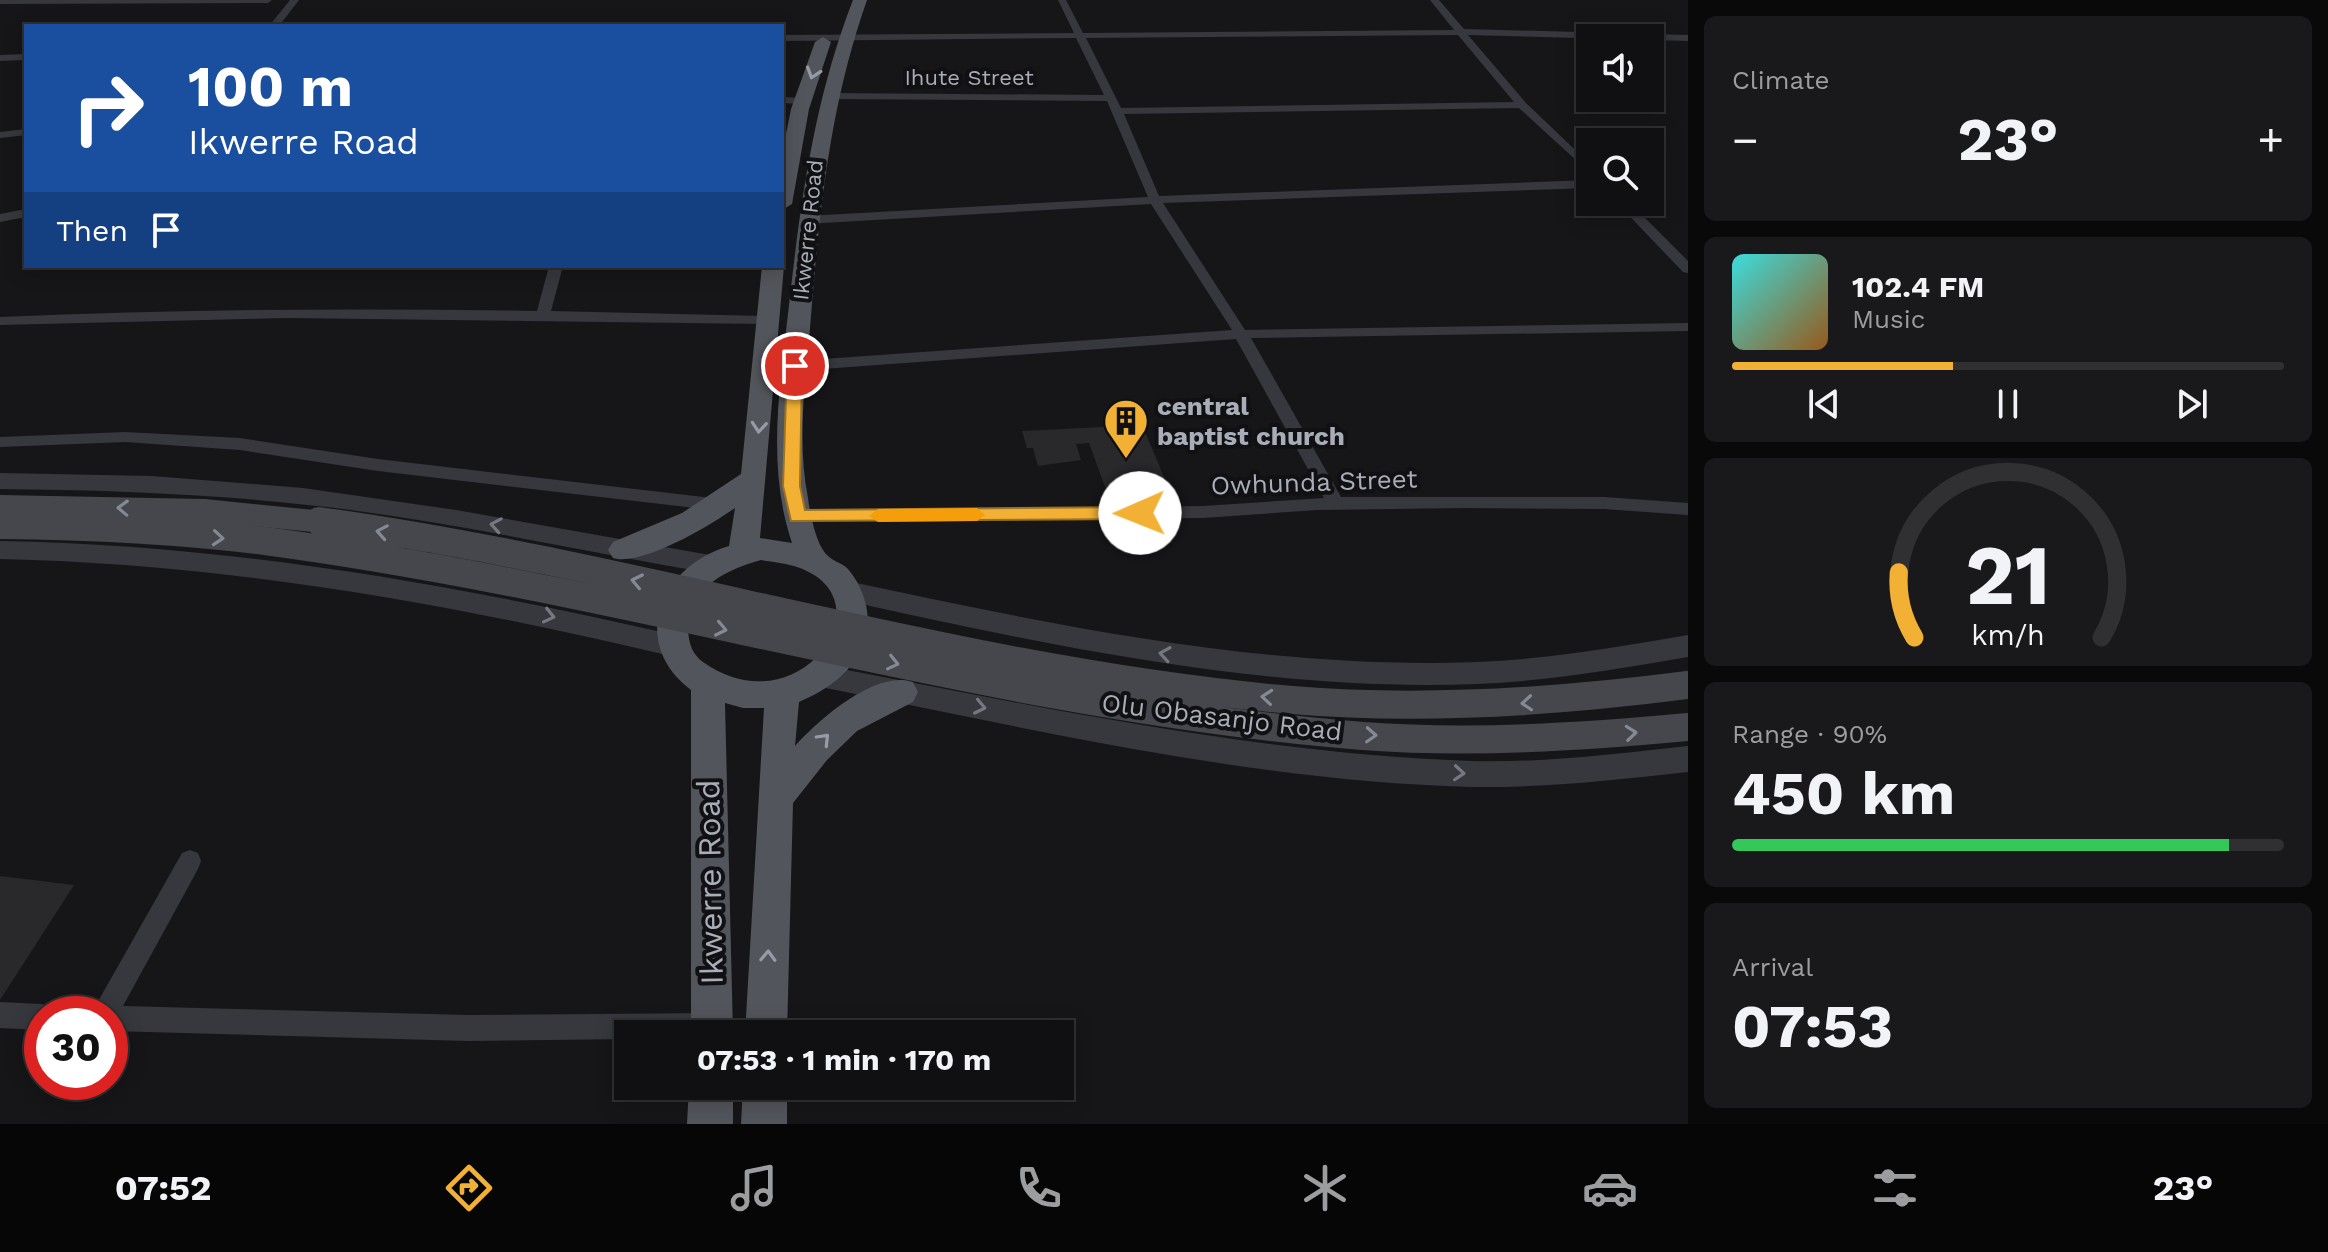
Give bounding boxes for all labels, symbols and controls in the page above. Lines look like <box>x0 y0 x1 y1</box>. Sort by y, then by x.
map controls <box>1576 24 1664 216</box>
button: sound <box>1576 24 1664 112</box>
text: 100 m <box>188 54 353 120</box>
icon: right <box>56 56 160 160</box>
one-way arrow <box>806 65 822 79</box>
street label: Ihute Street <box>904 65 1034 90</box>
text: Climate <box>1732 65 1830 95</box>
text: 23° <box>1957 104 2059 175</box>
text: − <box>1732 114 1759 166</box>
text: + <box>2257 114 2284 166</box>
text: Ikwerre Road <box>188 121 419 163</box>
button: search <box>1576 128 1664 216</box>
street label: Ikwerre Road <box>788 159 828 301</box>
icon: arrive <box>144 208 188 252</box>
text: Then <box>56 213 128 248</box>
text: 102.4 FM <box>1852 269 1984 304</box>
text: Music <box>1852 304 1925 334</box>
pin <box>761 332 829 400</box>
icon: arrive <box>773 344 817 388</box>
icon: previous <box>1802 382 1846 426</box>
icon: pause <box>1986 382 2030 426</box>
icon: next <box>2170 382 2214 426</box>
place label: central baptist church <box>1157 391 1345 451</box>
building icon: central baptist church <box>1102 397 1150 460</box>
one-way arrow <box>751 421 768 434</box>
street label: Owhunda Street <box>1210 463 1418 501</box>
position arrow <box>1098 471 1182 555</box>
one-way arrow <box>116 499 129 516</box>
one-way arrow <box>489 518 503 535</box>
one-way arrow <box>375 524 388 541</box>
text: 21 <box>1965 527 2051 624</box>
one-way arrow <box>211 529 224 546</box>
one-way arrow <box>630 574 643 591</box>
one-way arrow <box>542 607 555 624</box>
text: km/h <box>1971 618 2045 652</box>
one-way arrow <box>714 620 727 637</box>
one-way arrow <box>1158 646 1172 663</box>
one-way arrow <box>886 654 899 671</box>
street label: Olu Obasanjo Road <box>1100 687 1344 747</box>
one-way arrow <box>1261 688 1274 705</box>
one-way arrow <box>1520 694 1533 711</box>
one-way arrow <box>973 698 986 715</box>
text: Range · 90% <box>1732 719 1887 749</box>
one-way arrow <box>1625 724 1638 741</box>
one-way arrow <box>1365 727 1378 744</box>
one-way arrow <box>814 734 829 748</box>
text: 450 km <box>1732 758 1955 829</box>
one-way arrow <box>1453 764 1466 781</box>
street label: Ikwerre Road <box>689 779 731 985</box>
one-way arrow <box>759 949 776 962</box>
text: Arrival <box>1732 952 1813 982</box>
text: 07:53 <box>1732 991 1893 1062</box>
speed limit sign: 30 <box>24 996 128 1100</box>
text: 07:53 · 1 min · 170 m <box>697 1042 991 1077</box>
icon: directions <box>441 1160 497 1216</box>
icon: music <box>726 1160 782 1216</box>
icon: phone <box>1011 1160 1067 1216</box>
icon: climate <box>1297 1160 1353 1216</box>
icon: car <box>1582 1160 1638 1216</box>
icon: filters <box>1867 1160 1923 1216</box>
text: 07:52 <box>115 1167 211 1209</box>
text: 23° <box>2153 1167 2213 1209</box>

